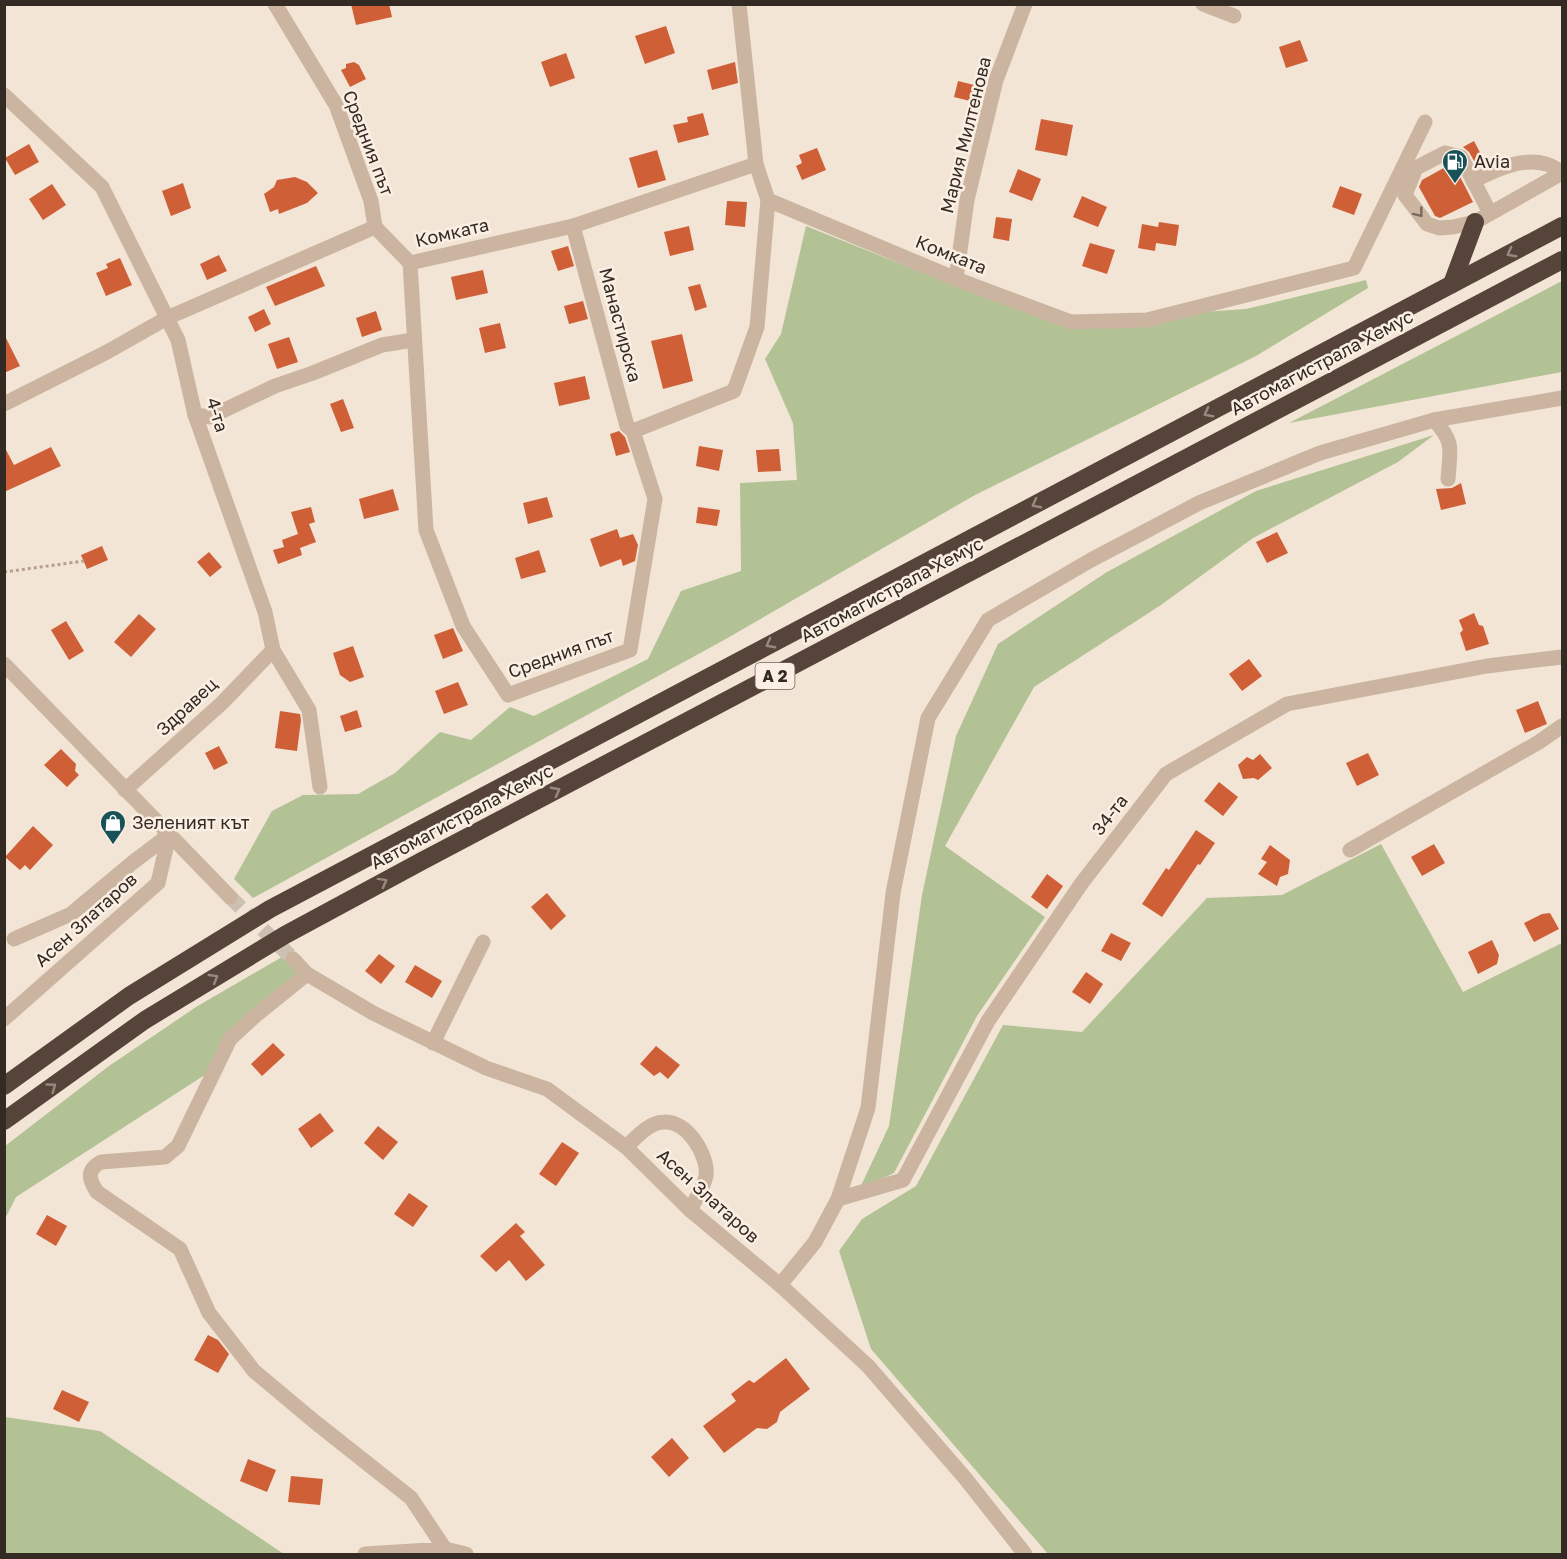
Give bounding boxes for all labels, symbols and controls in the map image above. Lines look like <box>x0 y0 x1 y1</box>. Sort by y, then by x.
street label: Мария Милтенова <box>935 54 995 215</box>
street label: Средния път <box>339 87 399 198</box>
fuel station icon: Avia <box>1440 147 1470 185</box>
place label: Avia <box>1474 150 1510 172</box>
one-way arrow <box>1412 207 1423 218</box>
street label: Комката <box>413 213 491 251</box>
street label: Комката <box>913 230 990 278</box>
one-way arrow <box>1506 246 1517 257</box>
street label: Манастирска <box>595 265 647 384</box>
street label: Автомагистрала Хемус <box>1227 305 1417 420</box>
street label: 4-та <box>202 395 234 435</box>
one-way arrow <box>1204 406 1214 417</box>
one-way arrow <box>1031 497 1042 508</box>
street label: Автомагистрала Хемус <box>797 532 987 647</box>
street label: Средния път <box>505 624 617 682</box>
one-way arrow <box>766 637 777 648</box>
road number: A 2 <box>756 663 794 689</box>
street label: Здравец <box>151 673 221 740</box>
street label: Автомагистрала Хемус <box>367 759 557 874</box>
one-way arrow <box>549 787 560 798</box>
street label: 34-та <box>1087 790 1132 839</box>
shop icon: Зеленият кът <box>98 808 128 846</box>
place label: Зеленият кът <box>132 811 250 833</box>
street label: Асен Златаров <box>30 868 141 971</box>
one-way arrow <box>377 878 387 889</box>
one-way arrow <box>208 974 218 986</box>
one-way arrow <box>45 1083 56 1094</box>
street label: Асен Златаров <box>653 1144 764 1247</box>

